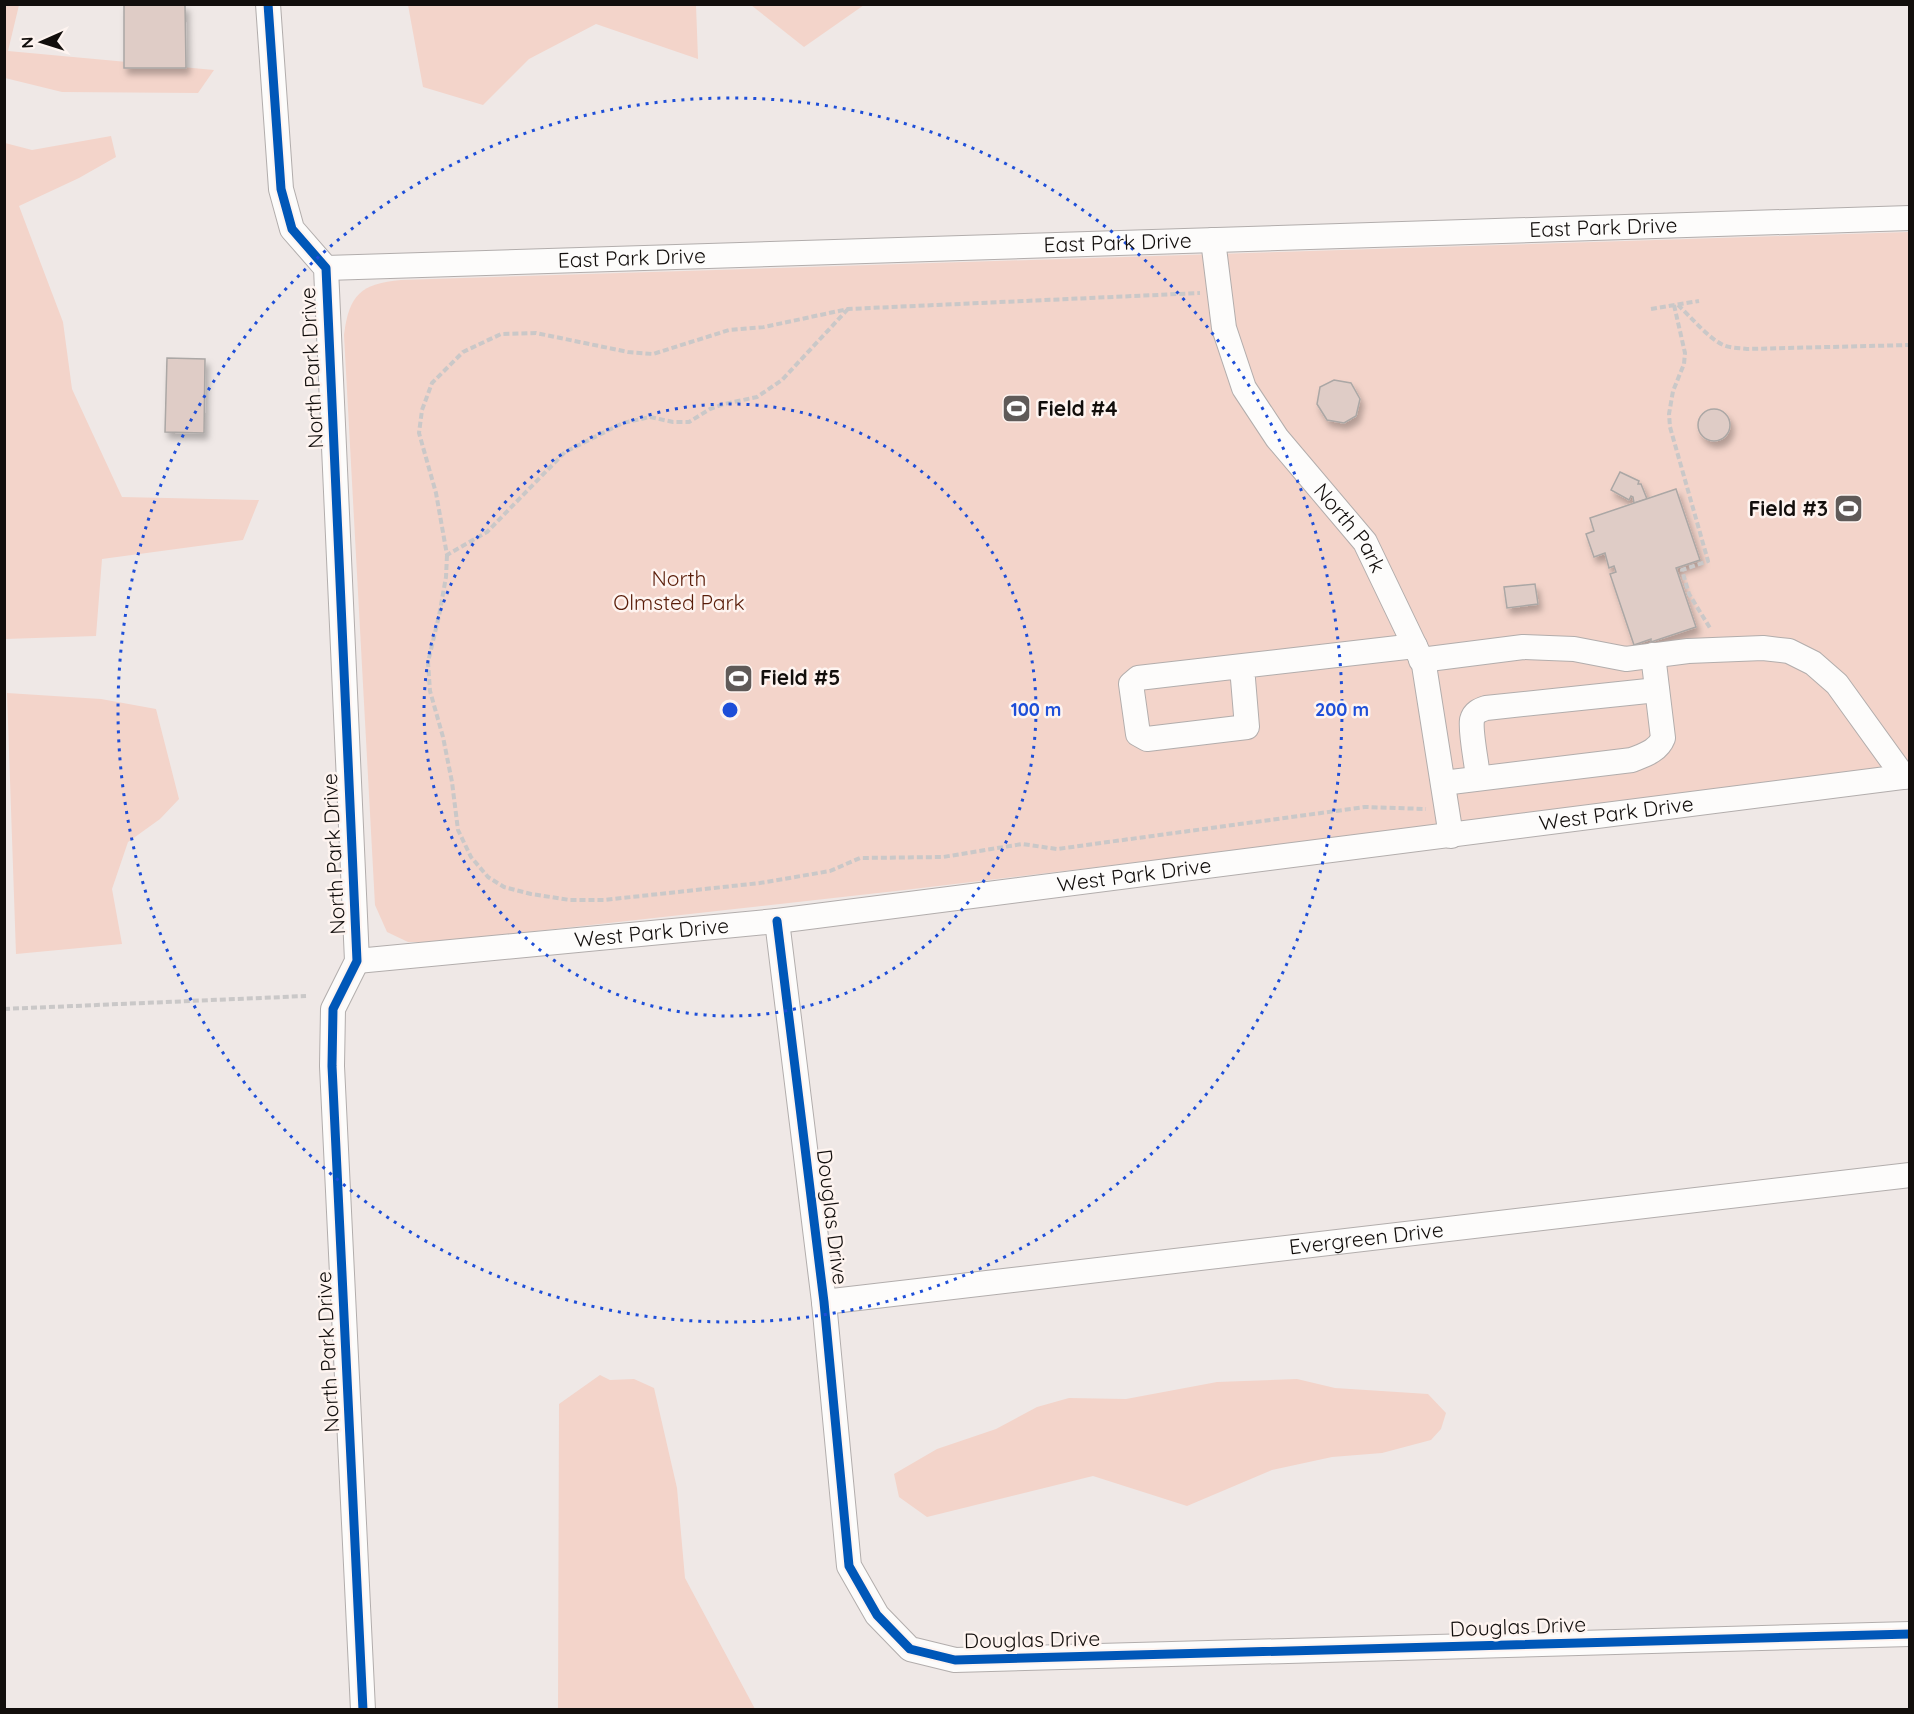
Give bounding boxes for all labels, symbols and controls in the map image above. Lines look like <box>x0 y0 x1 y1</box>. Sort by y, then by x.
north arrow <box>12 12 72 72</box>
text: N <box>17 36 37 49</box>
street label: East Park Drive <box>1529 211 1678 242</box>
street label: East Park Drive <box>1043 227 1192 257</box>
street label: East Park Drive <box>557 242 706 273</box>
street label: North Park Drive <box>294 287 328 449</box>
sports icon: Field #4 <box>1000 393 1032 425</box>
place label: Field #4 <box>1037 395 1118 421</box>
street label: North Park <box>1309 477 1392 577</box>
sports icon: Field #3 <box>1833 493 1865 525</box>
place label: Field #3 <box>1748 495 1828 521</box>
park label: North Olmsted Park <box>613 565 745 615</box>
sports icon: Field #5 <box>723 662 755 694</box>
place label: Field #5 <box>760 664 840 690</box>
text: 100 m <box>1011 698 1061 721</box>
text: 200 m <box>1315 698 1369 721</box>
centre of rings <box>720 700 740 720</box>
street label: North Park Drive <box>316 773 350 935</box>
street label: West Park Drive <box>1537 790 1695 835</box>
street label: West Park Drive <box>1055 852 1213 897</box>
street label: West Park Drive <box>573 912 730 952</box>
street label: Douglas Drive <box>812 1148 854 1286</box>
street label: Evergreen Drive <box>1288 1216 1445 1260</box>
street label: North Park Drive <box>310 1271 344 1433</box>
street label: Douglas Drive <box>1449 1611 1587 1641</box>
street label: Douglas Drive <box>964 1625 1100 1653</box>

